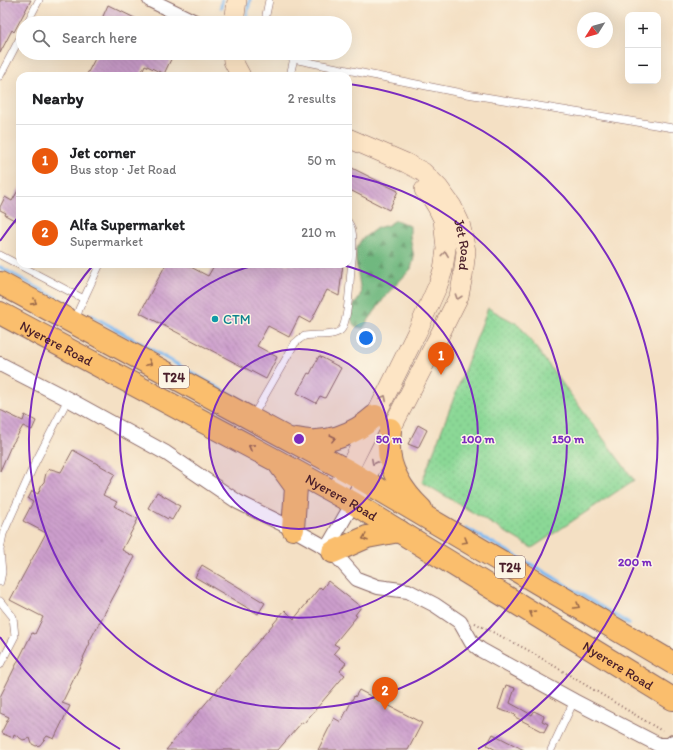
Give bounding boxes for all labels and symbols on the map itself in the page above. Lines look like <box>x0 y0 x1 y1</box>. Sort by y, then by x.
north arrow <box>577 12 613 48</box>
street label: Jet Road <box>450 215 475 272</box>
one-way arrow <box>440 251 449 257</box>
one-way arrow <box>454 293 463 300</box>
one-way arrow <box>30 297 37 304</box>
place label: CTM <box>223 311 251 328</box>
marker: CTM <box>210 314 220 324</box>
street label: Nyerere Road <box>17 317 96 370</box>
your location <box>356 328 376 348</box>
pin: 1 <box>428 342 454 375</box>
one-way arrow <box>145 358 152 366</box>
road number: T24 <box>159 366 189 388</box>
one-way arrow <box>379 395 387 403</box>
centre of rings <box>292 432 306 446</box>
text: 50 m <box>376 432 403 446</box>
text: 100 m <box>461 432 495 446</box>
text: 150 m <box>552 432 585 446</box>
one-way arrow <box>330 435 336 443</box>
one-way arrow <box>248 445 256 452</box>
one-way arrow <box>371 458 379 466</box>
street label: Nyerere Road <box>302 470 381 525</box>
one-way arrow <box>361 533 368 542</box>
one-way arrow <box>461 536 468 543</box>
text: 200 m <box>618 555 653 569</box>
road number: T24 <box>495 556 525 578</box>
one-way arrow <box>573 602 581 609</box>
one-way arrow <box>529 610 536 618</box>
street label: Nyerere Road <box>580 637 657 694</box>
pin: 2 <box>372 677 398 710</box>

